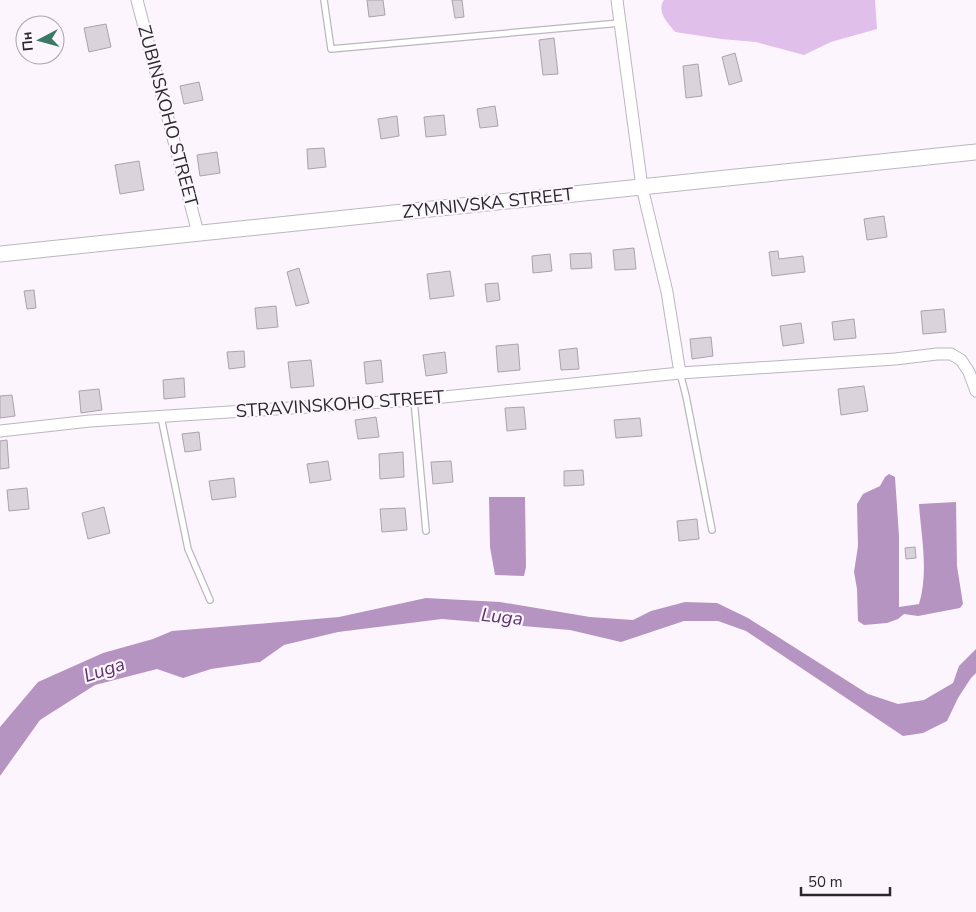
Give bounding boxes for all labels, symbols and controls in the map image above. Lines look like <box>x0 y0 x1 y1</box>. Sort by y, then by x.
north arrow <box>15 15 65 65</box>
street label: ZUBINSKOHO STREET <box>132 23 204 209</box>
text: Пн <box>17 31 38 52</box>
street label: ZYMNIVSKA STREET <box>401 182 575 224</box>
street label: STRAVINSKOHO STREET <box>235 385 445 423</box>
water label: Luga <box>480 602 524 632</box>
water label: Luga <box>80 651 128 689</box>
scale bar <box>801 864 890 896</box>
text: 50 m <box>808 872 843 892</box>

